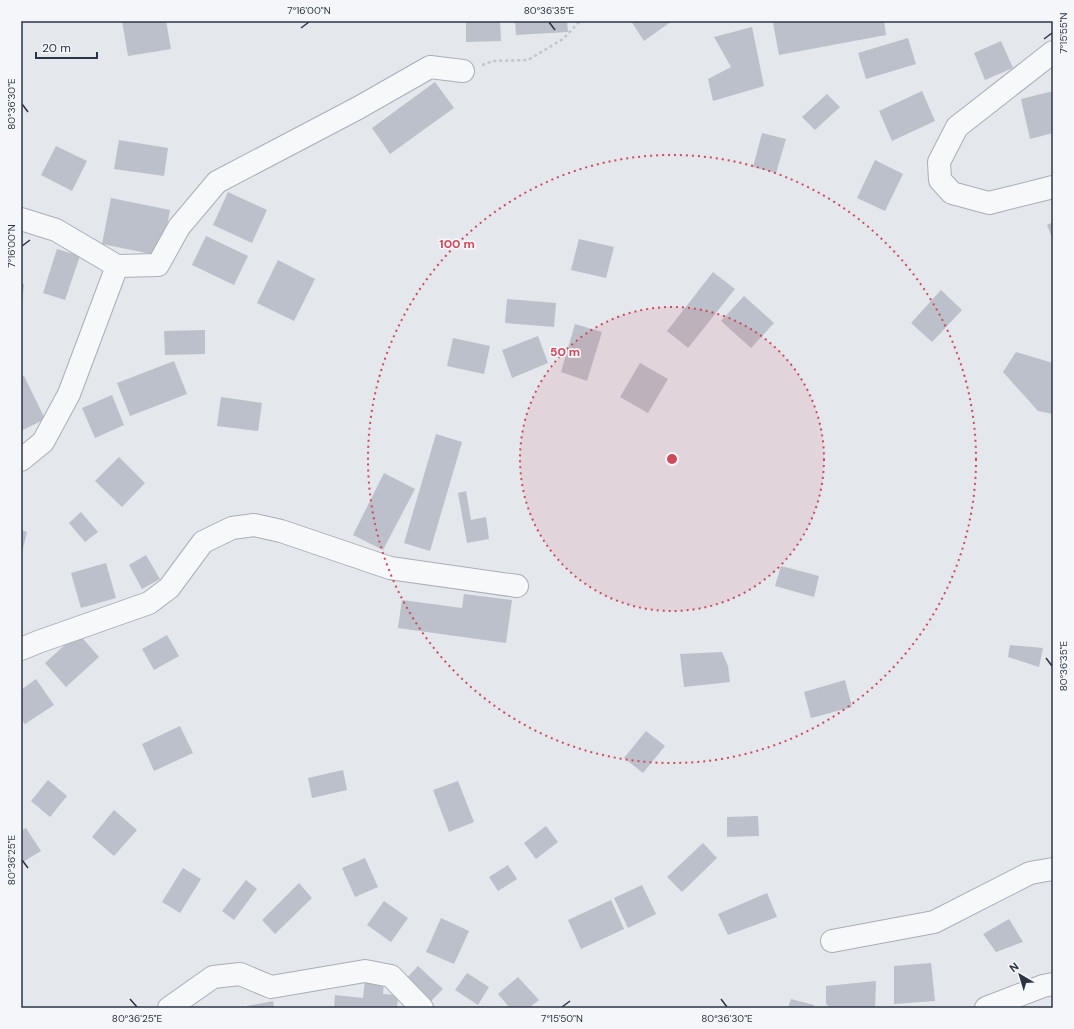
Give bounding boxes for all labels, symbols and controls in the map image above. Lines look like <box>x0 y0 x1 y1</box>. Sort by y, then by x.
text: 7°16'00"N <box>287 4 331 17</box>
text: 80°36'35"E <box>524 4 575 17</box>
text: 7°15'55"N <box>1057 12 1070 53</box>
scale bar <box>36 34 97 60</box>
text: 20 m <box>42 40 71 56</box>
text: 80°36'30"E <box>5 78 18 130</box>
text: 7°16'00"N <box>5 224 18 268</box>
text: 100 m <box>439 236 475 252</box>
text: 50 m <box>550 344 580 360</box>
centre of rings <box>665 452 679 466</box>
text: 80°36'35"E <box>1057 640 1070 691</box>
text: 80°36'25"E <box>5 834 18 885</box>
north arrow <box>1000 955 1040 995</box>
text: N <box>1006 959 1021 975</box>
text: 80°36'25"E <box>112 1012 163 1025</box>
text: 7°15'50"N <box>541 1012 583 1025</box>
text: 80°36'30"E <box>701 1012 753 1025</box>

